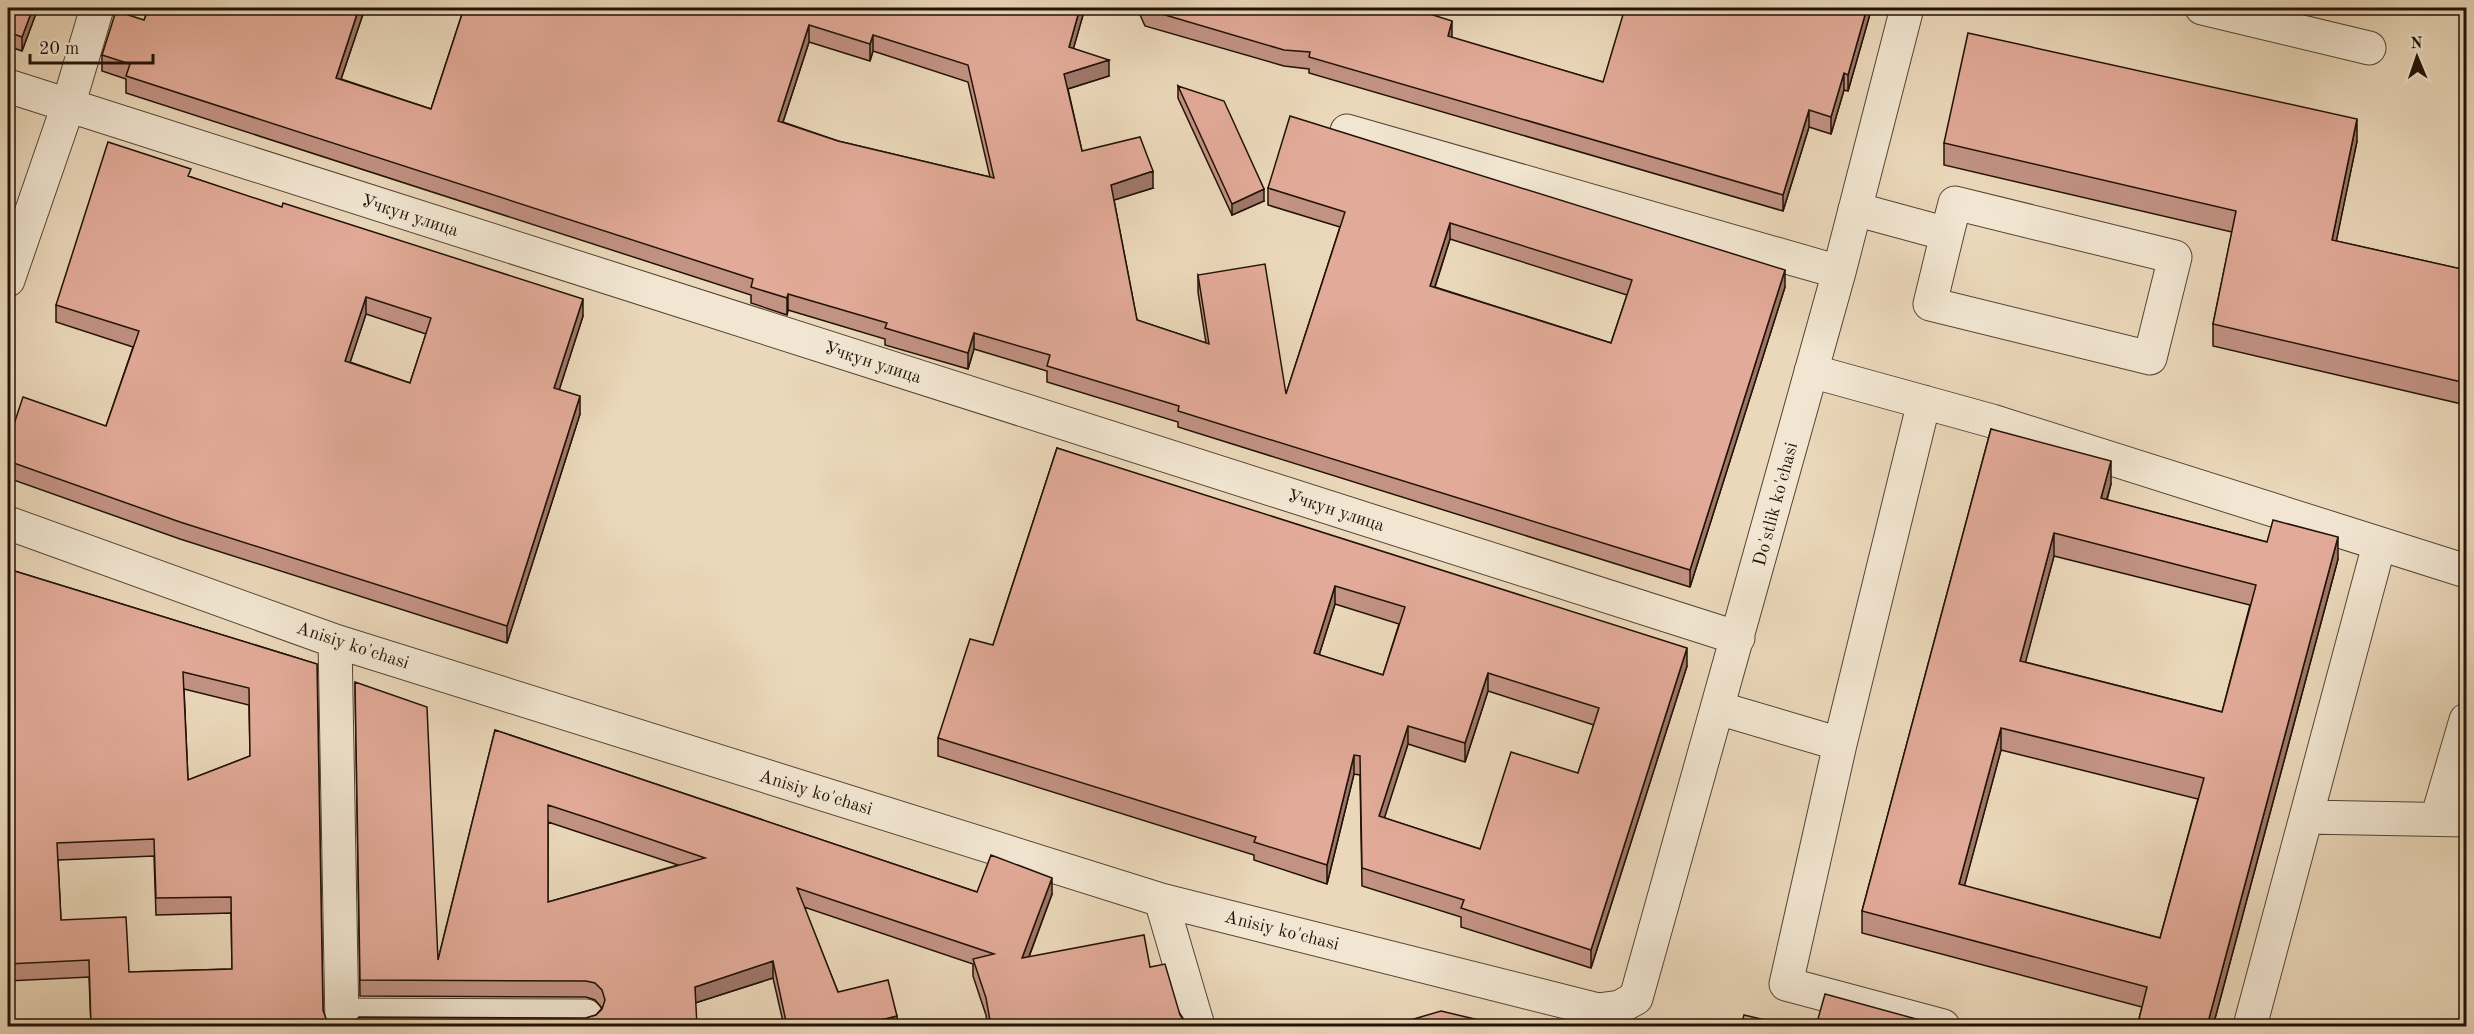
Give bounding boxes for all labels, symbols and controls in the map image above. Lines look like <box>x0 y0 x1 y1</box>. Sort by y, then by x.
scale bar <box>30 27 153 65</box>
north arrow <box>2387 27 2447 87</box>
text: N <box>2410 36 2424 52</box>
text: 20 m <box>39 40 79 58</box>
street label: Учкун улица <box>359 192 461 240</box>
street label: Учкун улица <box>822 339 924 387</box>
street label: Do'stlik ko'chasi <box>1751 440 1801 568</box>
street label: Учкун улица <box>1285 487 1387 535</box>
street label: Anisiy ko'chasi <box>294 619 411 673</box>
street label: Anisiy ko'chasi <box>757 767 875 819</box>
street label: Anisiy ko'chasi <box>1223 908 1341 954</box>

